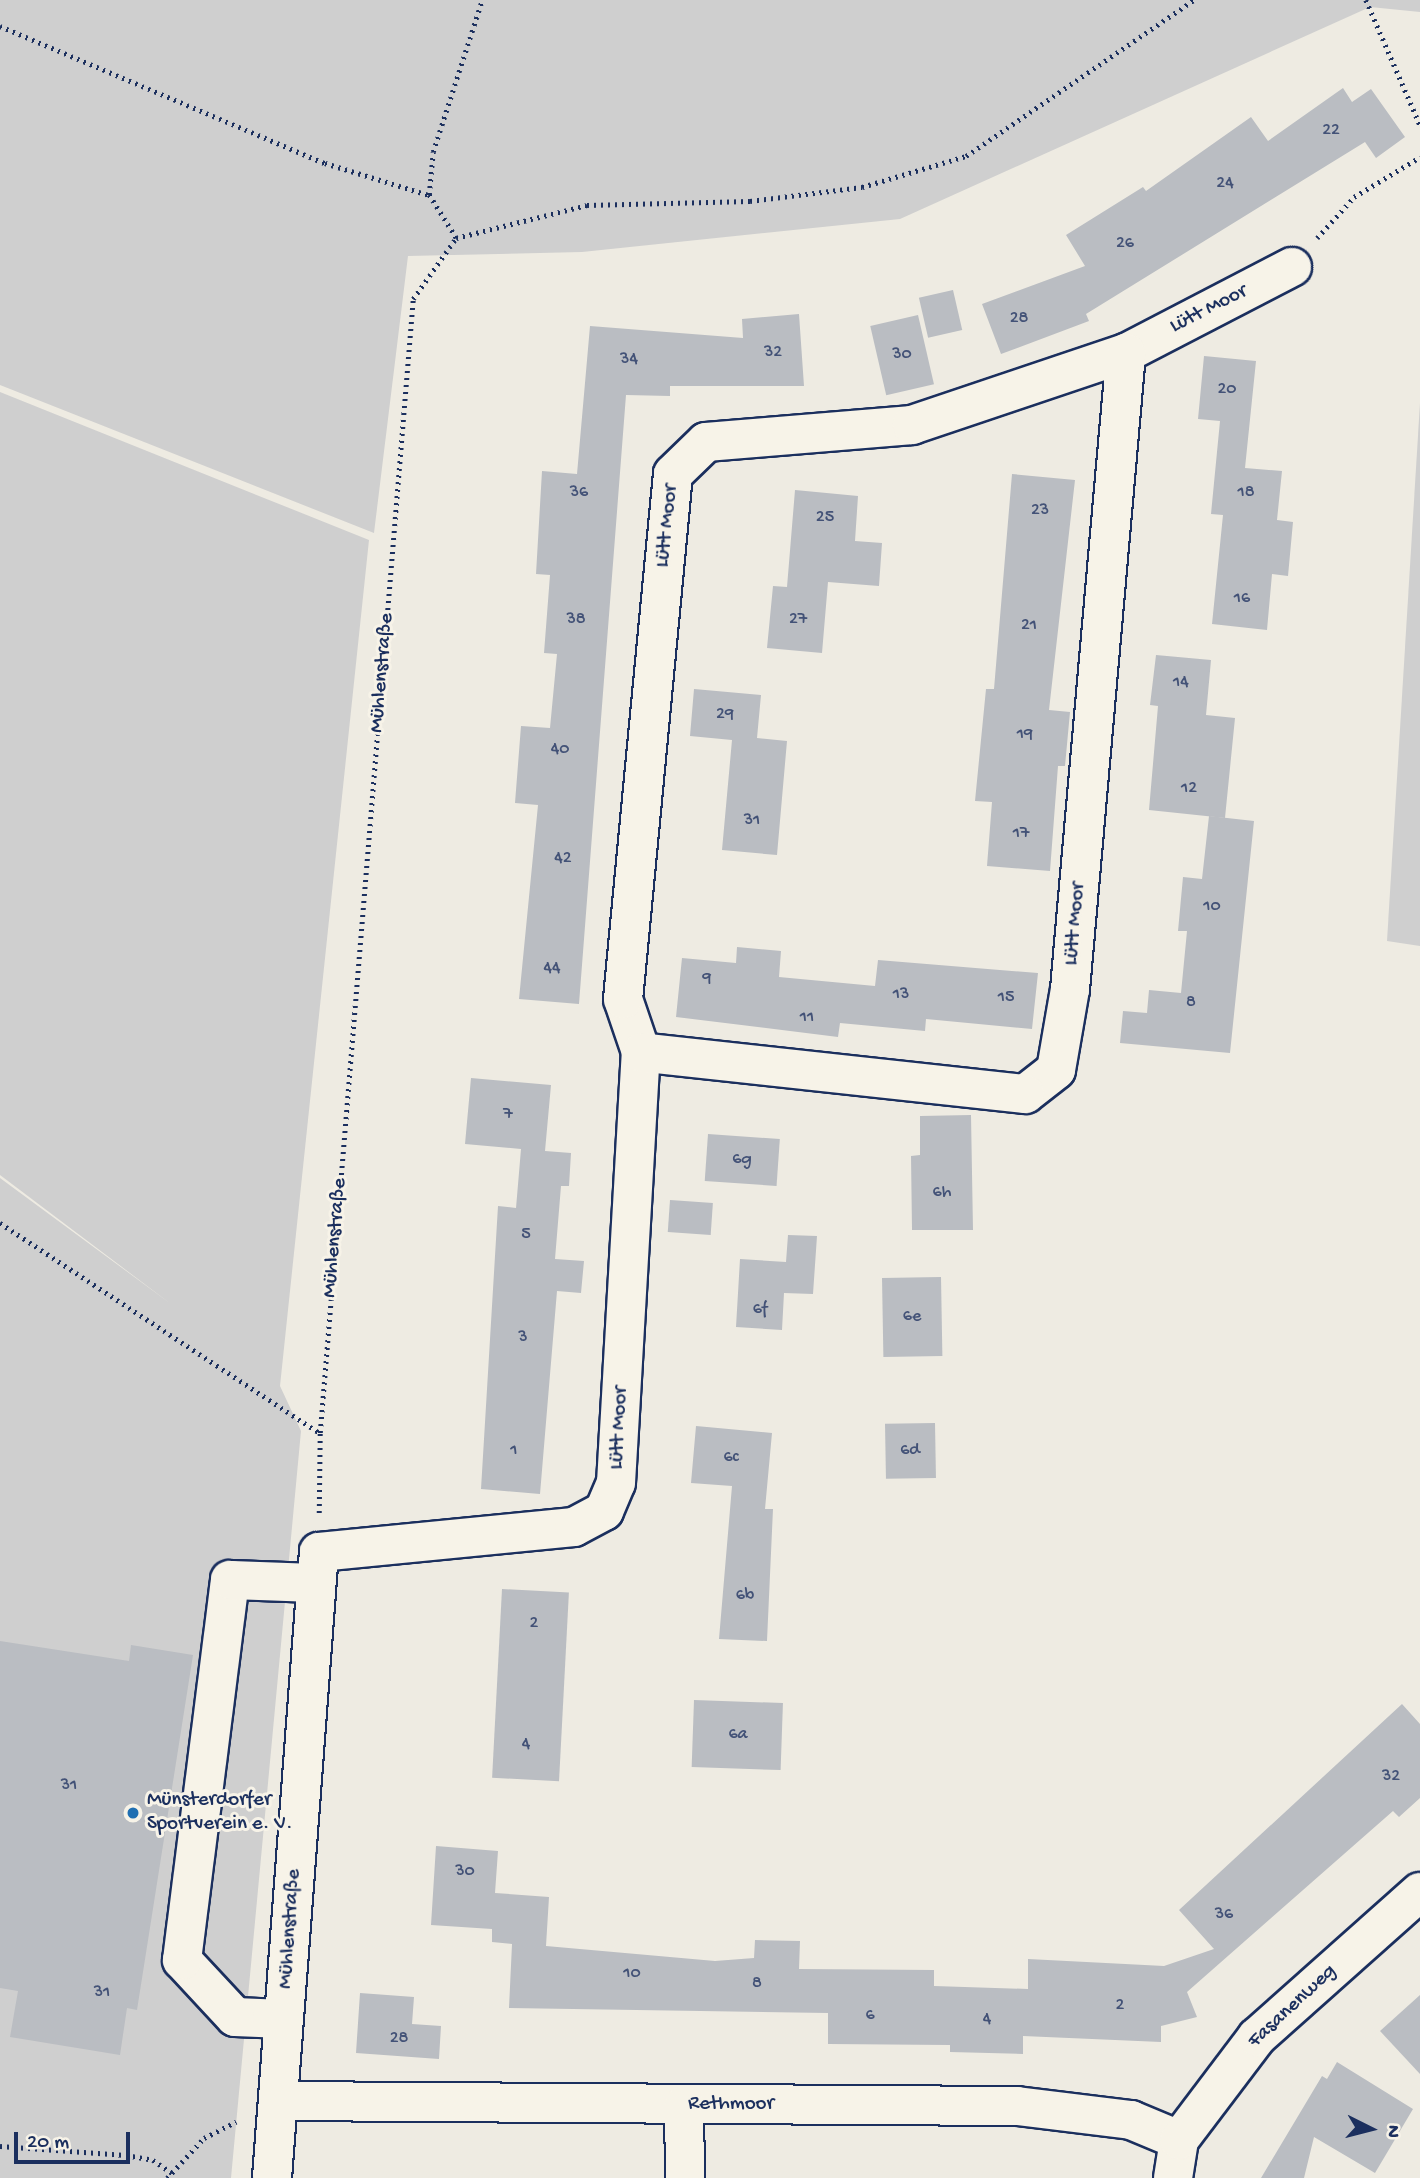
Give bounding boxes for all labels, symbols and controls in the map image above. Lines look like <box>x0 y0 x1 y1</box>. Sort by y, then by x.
house number: 22 <box>1322 120 1340 142</box>
house number: 24 <box>1216 173 1234 195</box>
house number: 26 <box>1116 233 1134 255</box>
street label: Lütt Moor <box>1166 280 1252 340</box>
house number: 28 <box>1010 308 1028 330</box>
house number: 32 <box>764 342 782 364</box>
house number: 30 <box>892 344 912 366</box>
house number: 34 <box>620 349 638 371</box>
house number: 20 <box>1217 379 1237 401</box>
house number: 36 <box>570 482 588 504</box>
house number: 18 <box>1237 482 1255 504</box>
street label: Lütt Moor <box>651 483 685 569</box>
house number: 23 <box>1031 500 1049 522</box>
house number: 25 <box>816 507 834 529</box>
house number: 16 <box>1234 588 1250 610</box>
house number: 38 <box>566 609 586 631</box>
house number: 27 <box>789 609 807 631</box>
street label: Mühlenstraße <box>365 612 401 734</box>
house number: 21 <box>1021 615 1037 637</box>
house number: 14 <box>1173 672 1189 694</box>
house number: 29 <box>716 704 734 726</box>
house number: 19 <box>1017 724 1033 746</box>
house number: 40 <box>551 739 569 761</box>
house number: 12 <box>1181 778 1197 800</box>
house number: 31 <box>744 810 760 832</box>
house number: 17 <box>1013 823 1029 845</box>
house number: 42 <box>554 848 572 870</box>
street label: Lütt Moor <box>1060 881 1092 967</box>
house number: 10 <box>1203 896 1221 918</box>
house number: 44 <box>543 958 561 980</box>
house number: 9 <box>702 968 712 990</box>
house number: 13 <box>893 984 909 1006</box>
house number: 15 <box>998 987 1014 1009</box>
house number: 8 <box>1186 992 1196 1014</box>
house number: 11 <box>800 1007 814 1029</box>
house number: 7 <box>503 1104 513 1126</box>
house number: 6g <box>732 1149 752 1171</box>
street label: Mühlenstraße <box>318 1177 354 1299</box>
house number: 6h <box>933 1182 951 1204</box>
house number: 5 <box>521 1224 531 1246</box>
house number: 6f <box>753 1299 767 1321</box>
house number: 6e <box>903 1306 921 1328</box>
house number: 3 <box>518 1327 528 1349</box>
street label: Lütt Moor <box>605 1386 635 1470</box>
house number: 1 <box>510 1440 518 1462</box>
house number: 6d <box>900 1440 920 1462</box>
house number: 6c <box>723 1447 739 1469</box>
house number: 6b <box>736 1585 754 1607</box>
house number: 2 <box>530 1613 538 1635</box>
house number: 6a <box>728 1724 748 1746</box>
house number: 4 <box>522 1734 530 1756</box>
house number: 32 <box>1382 1766 1400 1788</box>
house number: 31 <box>61 1775 77 1797</box>
place label: Münsterdorfer Sportverein e. V. <box>147 1788 293 1838</box>
marker: Münsterdorfer Sportverein e. V. <box>125 1805 141 1821</box>
house number: 30 <box>455 1861 475 1883</box>
street label: Mühlenstraße <box>274 1868 308 1990</box>
house number: 36 <box>1215 1904 1233 1926</box>
street label: Fasanenweg <box>1244 1960 1342 2054</box>
house number: 10 <box>623 1963 641 1985</box>
house number: 8 <box>752 1973 762 1995</box>
house number: 31 <box>94 1982 110 2004</box>
house number: 2 <box>1116 1995 1124 2017</box>
house number: 6 <box>865 2005 875 2027</box>
house number: 4 <box>983 2009 991 2031</box>
house number: 28 <box>390 2028 408 2050</box>
street label: Rethmoor <box>688 2092 774 2118</box>
north arrow <box>1336 2094 1406 2164</box>
scale bar <box>18 2118 133 2162</box>
text: N <box>1380 2124 1404 2139</box>
text: 20 m <box>27 2131 69 2156</box>

